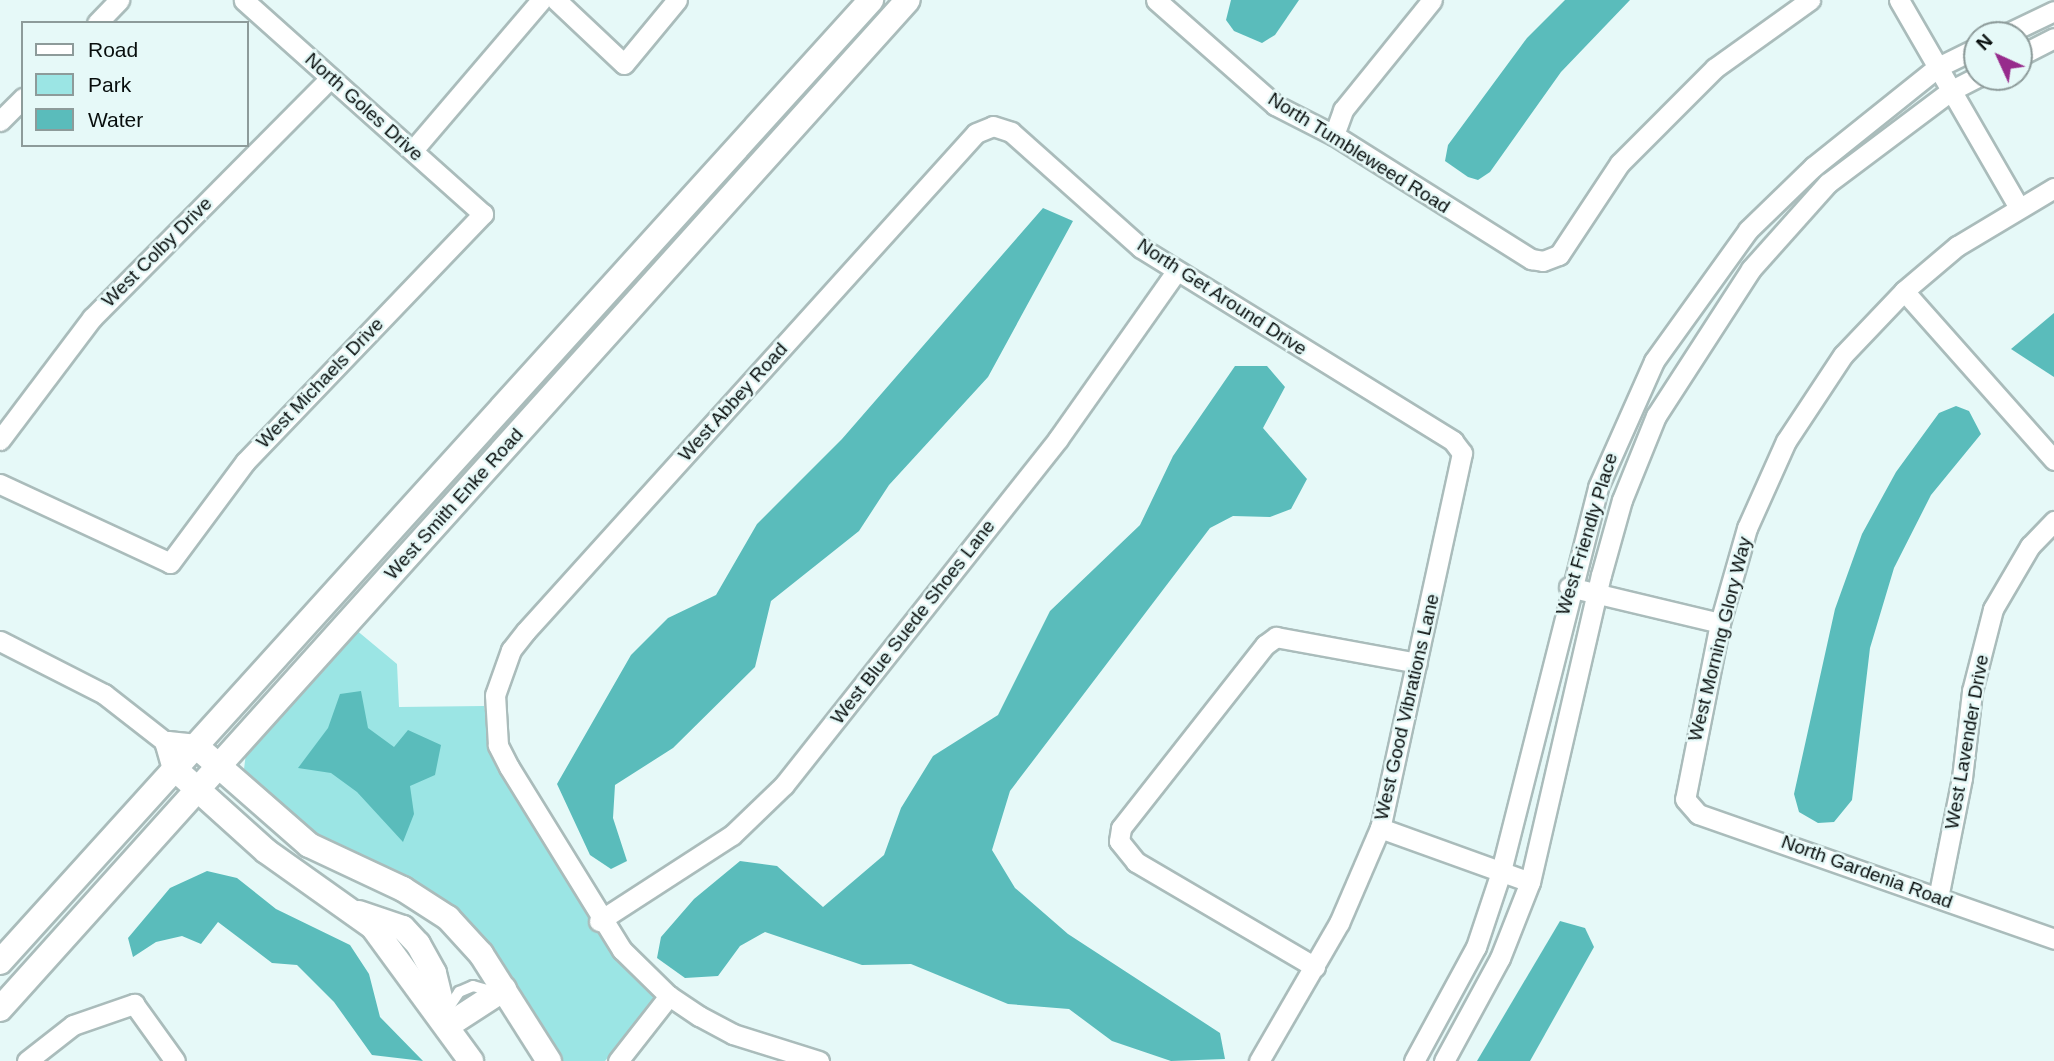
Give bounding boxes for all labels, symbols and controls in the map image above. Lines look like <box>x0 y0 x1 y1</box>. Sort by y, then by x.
legend <box>21 21 248 147</box>
north arrow <box>1963 21 2033 91</box>
text: N <box>1972 30 1996 54</box>
text: Road <box>88 38 138 61</box>
street label: North Goles Drive <box>300 48 428 166</box>
text: Park <box>88 73 131 96</box>
street label: North Tumbleweed Road <box>1264 88 1454 218</box>
text: Water <box>88 108 143 131</box>
street label: West Colby Drive <box>97 192 217 312</box>
street label: North Get Around Drive <box>1133 233 1311 361</box>
street label: West Michaels Drive <box>252 313 388 453</box>
street label: West Abbey Road <box>673 338 793 466</box>
street label: West Smith Enke Road <box>380 424 528 584</box>
street label: West Friendly Place <box>1551 450 1623 618</box>
street label: West Blue Suede Shoes Lane <box>826 515 1000 729</box>
street label: West Morning Glory Way <box>1684 534 1756 744</box>
street label: West Good Vibrations Lane <box>1370 592 1444 822</box>
street label: West Lavender Drive <box>1940 653 1994 831</box>
street label: North Gardenia Road <box>1778 830 1956 914</box>

